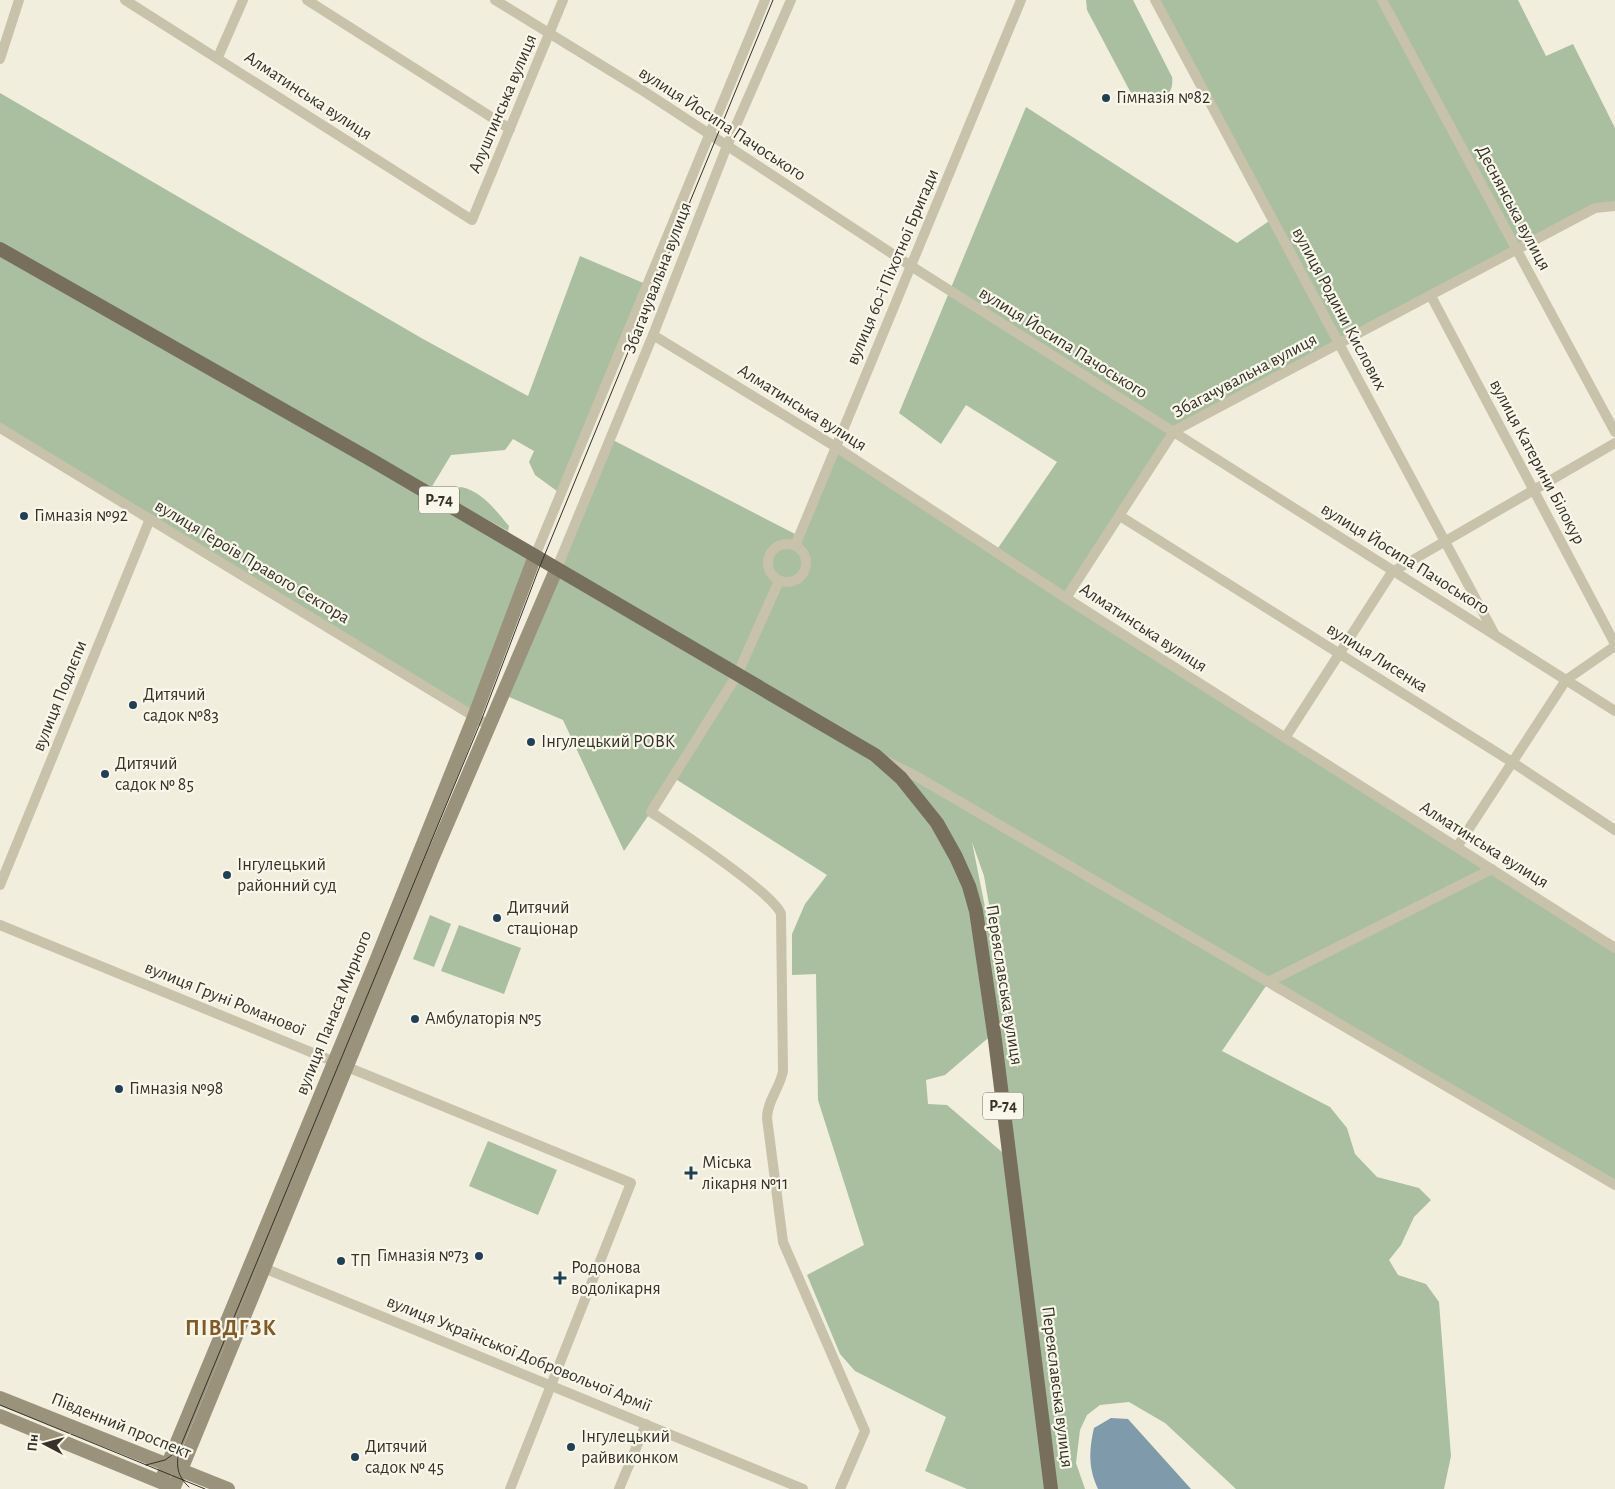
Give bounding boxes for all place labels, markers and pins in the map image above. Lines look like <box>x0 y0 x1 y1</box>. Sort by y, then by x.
place label: Гімназія №82 <box>1116 89 1210 107</box>
marker: Гімназія №82 <box>1100 92 1112 104</box>
place label: Гімназія №92 <box>34 507 128 525</box>
marker: Гімназія №92 <box>18 510 30 522</box>
place label: Дитячий садок №83 <box>143 686 219 725</box>
marker: Дитячий садок №83 <box>127 699 139 711</box>
place label: Інгулецький РОВК <box>541 733 676 751</box>
marker: Інгулецький РОВК <box>525 736 537 748</box>
place label: Дитячий садок № 85 <box>115 755 194 794</box>
marker: Дитячий садок № 85 <box>99 768 111 780</box>
place label: Інгулецький районний суд <box>237 856 337 895</box>
marker: Інгулецький районний суд <box>221 869 233 881</box>
place label: Дитячий стаціонар <box>507 899 578 938</box>
marker: Дитячий стаціонар <box>491 912 503 924</box>
place label: Амбулаторія №5 <box>425 1009 541 1028</box>
marker: Амбулаторія №5 <box>409 1013 421 1025</box>
place label: Гімназія №98 <box>129 1080 223 1098</box>
marker: Гімназія №98 <box>113 1083 125 1095</box>
place label: Міська лікарня №11 <box>702 1154 788 1193</box>
marker: Міська лікарня №11 <box>684 1166 698 1180</box>
place label: Гімназія №73 <box>377 1247 469 1265</box>
marker: Гімназія №73 <box>473 1250 485 1262</box>
place label: ТП <box>351 1252 371 1270</box>
marker: ТП <box>335 1255 347 1267</box>
place label: Родонова водолікарня <box>571 1259 661 1298</box>
marker: Родонова водолікарня <box>553 1271 567 1285</box>
place label: Інгулецький райвиконком <box>581 1428 679 1467</box>
place label: Дитячий садок № 45 <box>365 1438 444 1477</box>
marker: Інгулецький райвиконком <box>565 1441 577 1453</box>
marker: Дитячий садок № 45 <box>349 1451 361 1463</box>

